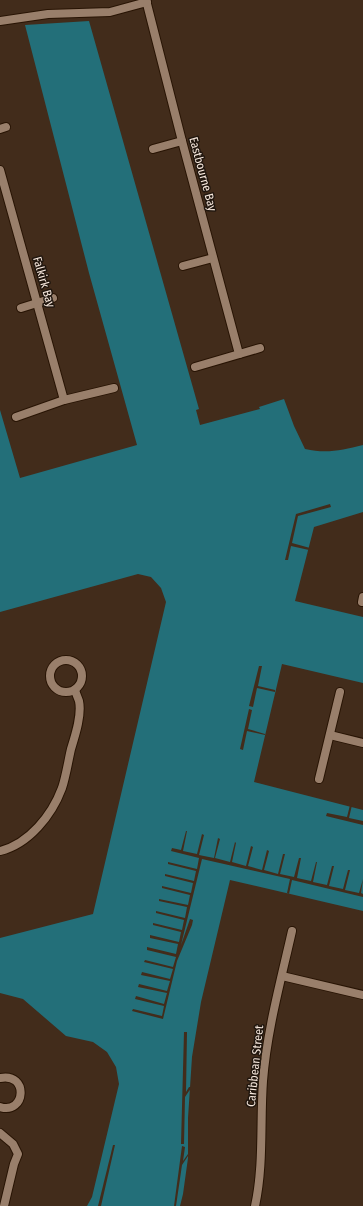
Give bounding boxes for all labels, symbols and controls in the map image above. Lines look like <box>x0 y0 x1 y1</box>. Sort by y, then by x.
street label: Eastbourne Bay <box>186 135 220 213</box>
street label: Falkirk Bay <box>30 255 58 310</box>
street label: Caribbean Street <box>244 1024 266 1108</box>

